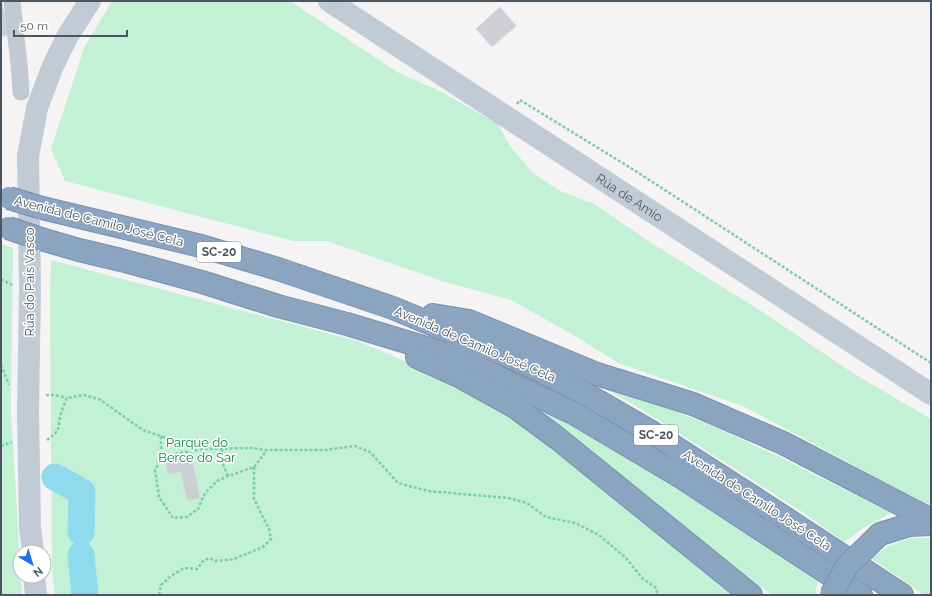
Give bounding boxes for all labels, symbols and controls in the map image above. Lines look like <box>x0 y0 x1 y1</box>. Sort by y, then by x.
scale bar <box>14 12 127 38</box>
text: 50 m <box>20 19 48 33</box>
street label: Rúa de Amio <box>593 170 666 225</box>
street label: Avenida de Camilo José Cela <box>13 193 185 249</box>
street label: Rúa do País Vasco <box>22 227 37 337</box>
road number: SC-20 <box>197 242 241 262</box>
street label: Avenida de Camilo José Cela <box>392 303 558 385</box>
road number: SC-20 <box>634 425 678 445</box>
park label: Parque do Berce do Sar <box>158 435 236 465</box>
street label: Avenida de Camilo José Cela <box>680 446 834 554</box>
north arrow <box>12 544 52 584</box>
text: N <box>31 564 45 579</box>

